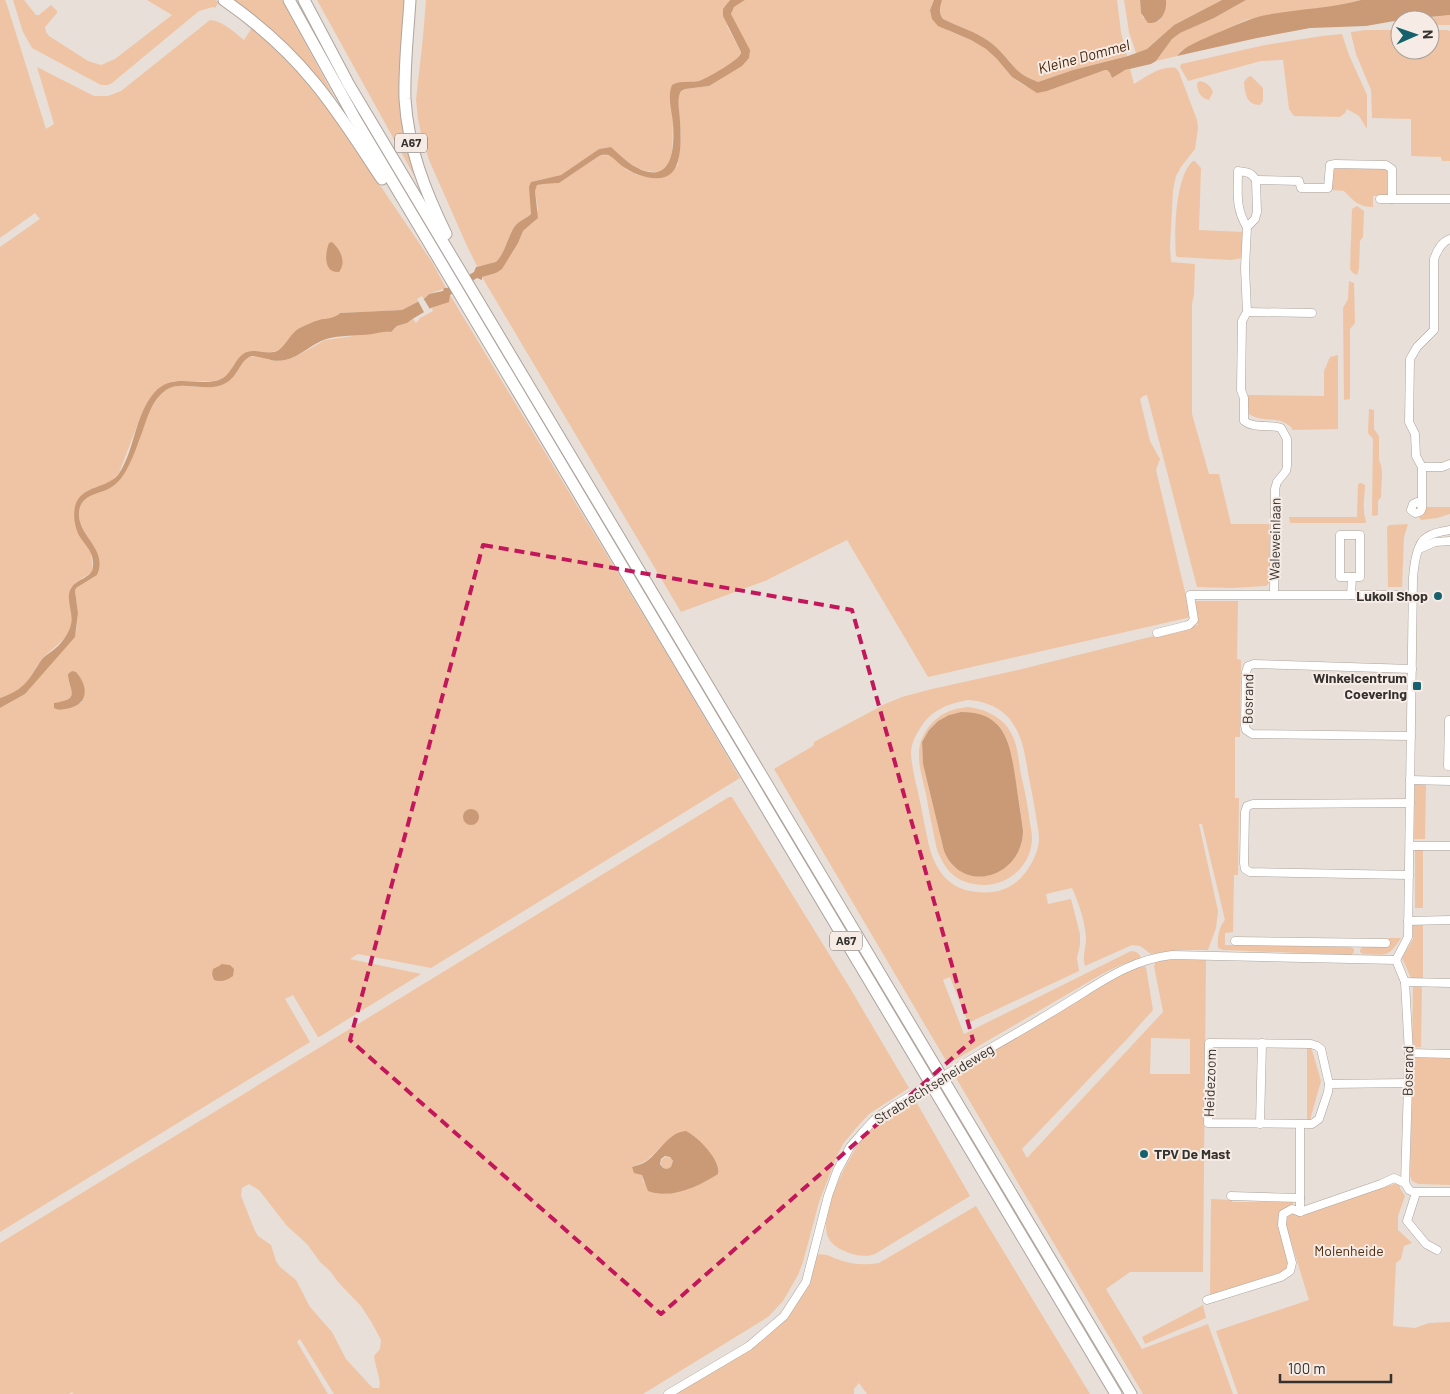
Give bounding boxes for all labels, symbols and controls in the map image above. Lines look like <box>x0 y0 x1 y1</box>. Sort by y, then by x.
north arrow <box>1390 10 1440 60</box>
text: N <box>1420 30 1437 39</box>
water label: Kleine Dommel <box>1036 35 1132 77</box>
road number: A67 <box>395 134 427 152</box>
street label: Waleweinlaan <box>1265 497 1284 581</box>
place label: Lukoil Shop <box>1356 587 1428 604</box>
marker: Lukoil Shop <box>1432 590 1444 602</box>
place label: Winkelcentrum Coevering <box>1313 669 1407 702</box>
street label: Bosrand <box>1239 674 1256 724</box>
marker: Winkelcentrum Coevering <box>1411 680 1423 692</box>
road number: A67 <box>830 931 862 950</box>
street label: Strabrechtseheideweg <box>871 1040 997 1127</box>
street label: Bosrand <box>1399 1046 1416 1096</box>
street label: Heidezoom <box>1200 1049 1219 1117</box>
place label: TPV De Mast <box>1154 1145 1231 1162</box>
marker: TPV De Mast <box>1138 1148 1150 1160</box>
park label: Molenheide <box>1314 1242 1384 1259</box>
scale bar <box>1280 1352 1391 1384</box>
text: 100 m <box>1288 1359 1326 1377</box>

